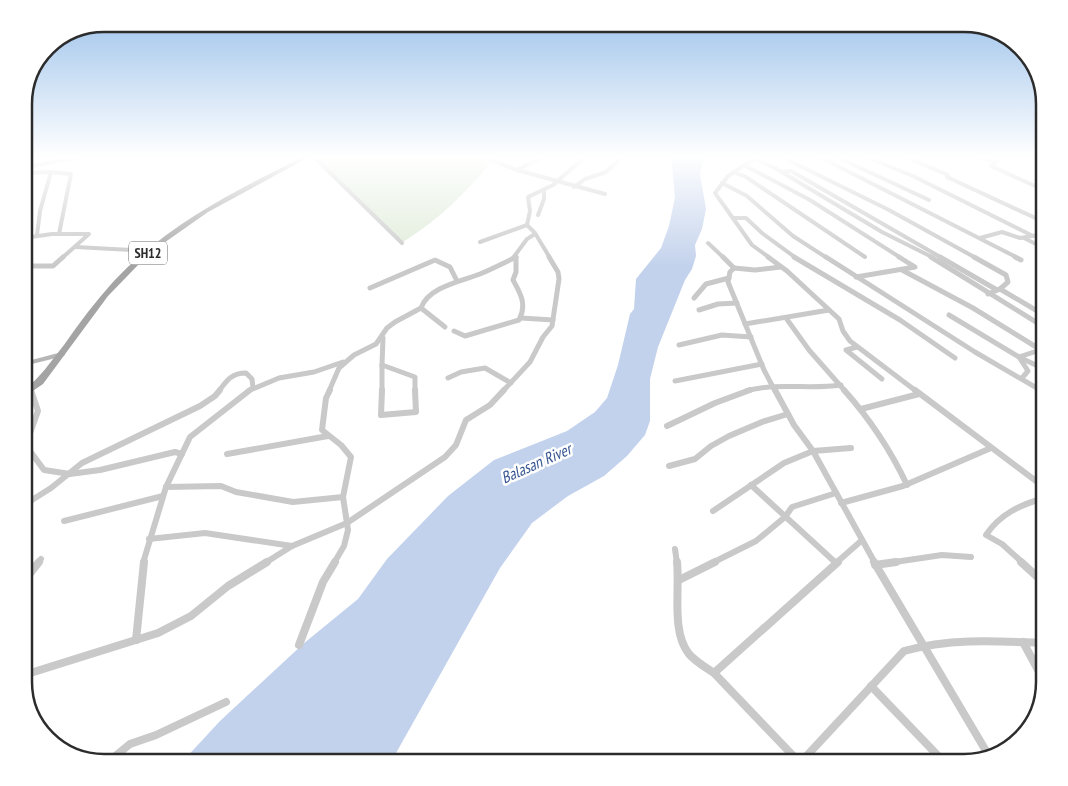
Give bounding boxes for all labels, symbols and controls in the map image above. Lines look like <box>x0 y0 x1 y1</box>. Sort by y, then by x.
road number: SH12 <box>129 242 167 264</box>
water label: Balasan River <box>498 438 577 487</box>

